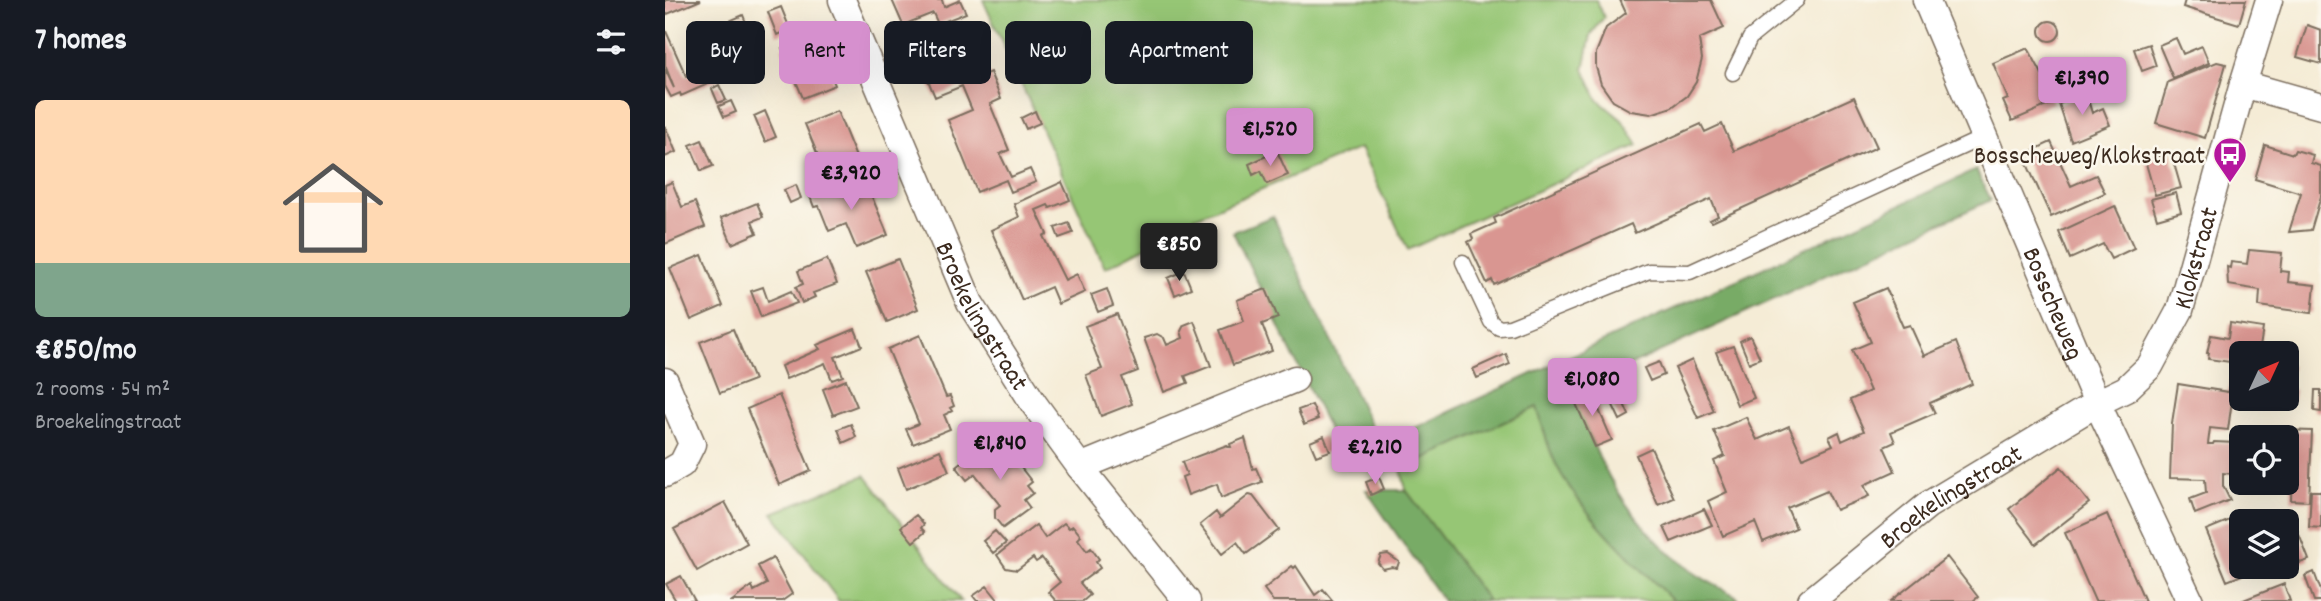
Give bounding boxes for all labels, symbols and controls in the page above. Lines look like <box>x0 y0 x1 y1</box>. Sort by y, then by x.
text: 7 homes <box>35 21 127 64</box>
chip: Buy <box>686 21 765 84</box>
chip: Rent <box>779 21 870 84</box>
chip: Filters <box>884 21 991 84</box>
chip: New <box>1005 21 1091 84</box>
chip: Apartment <box>1105 21 1253 84</box>
icon: filters <box>592 23 630 61</box>
pin: €1,390 <box>2025 58 2139 117</box>
text: €1,390 <box>2054 63 2110 96</box>
pin: €1,520 <box>1213 108 1327 168</box>
text: €1,520 <box>1242 114 1298 147</box>
bus stop icon: Bosscheweg/Klokstraat <box>2211 135 2249 184</box>
place label: Bosscheweg/Klokstraat <box>1974 139 2205 176</box>
icon: home <box>270 145 396 271</box>
pin: €3,920 <box>794 152 908 212</box>
text: €3,920 <box>821 158 881 191</box>
street label: Klokstraat <box>2166 203 2230 314</box>
pin: €850 <box>1138 224 1220 283</box>
text: €850 <box>1156 229 1202 262</box>
street label: Broekelingstraat <box>924 237 1036 400</box>
street label: Bosscheweg <box>2011 242 2092 366</box>
text: €850/mo <box>35 331 137 374</box>
north arrow <box>2229 341 2299 411</box>
map controls <box>2229 341 2299 579</box>
pin: €1,080 <box>1535 358 1649 418</box>
text: €1,080 <box>1564 364 1620 397</box>
text: 2 rooms · 54 m² <box>35 374 170 407</box>
text: Broekelingstraat <box>35 407 182 440</box>
pin: €1,840 <box>943 422 1057 482</box>
button: locate <box>2229 425 2299 495</box>
pin: €2,210 <box>1318 426 1432 486</box>
text: €1,840 <box>973 428 1027 461</box>
text: €2,210 <box>1348 432 1402 465</box>
street label: Broekelingstraat <box>1873 437 2031 560</box>
button: layers <box>2229 509 2299 579</box>

